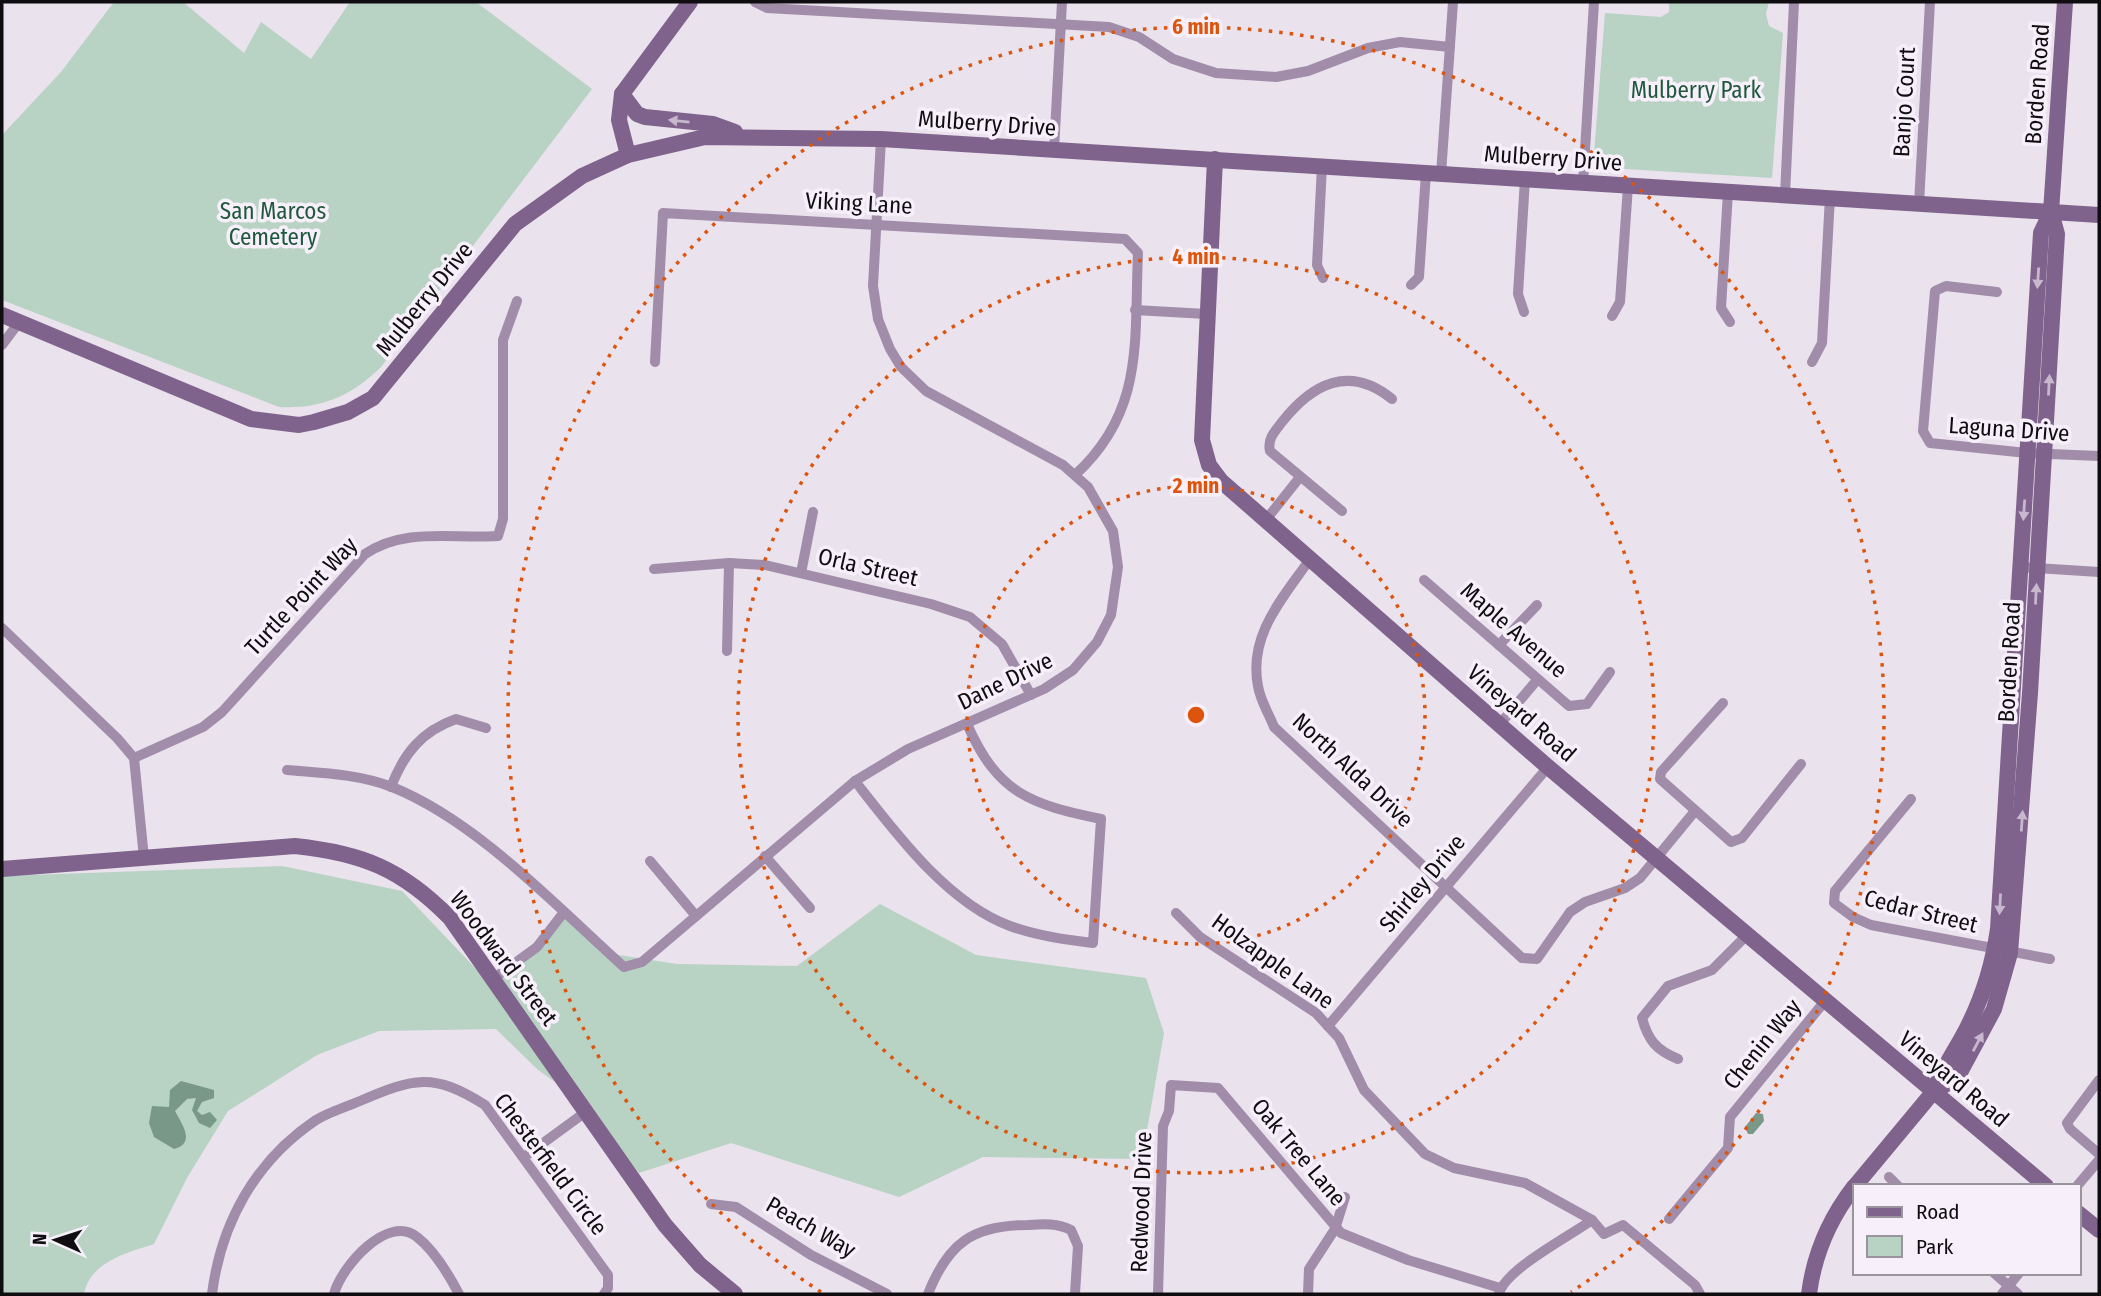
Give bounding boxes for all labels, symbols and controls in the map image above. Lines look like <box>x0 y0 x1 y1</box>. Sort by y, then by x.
text: 6 min <box>1172 14 1220 40</box>
street label: Borden Road <box>2019 23 2055 145</box>
street label: Banjo Court <box>1887 46 1921 158</box>
park label: Mulberry Park <box>1631 76 1762 104</box>
street label: Mulberry Drive <box>917 104 1057 142</box>
one-way arrow <box>668 115 690 126</box>
street label: Mulberry Drive <box>1483 139 1623 177</box>
street label: Viking Lane <box>805 186 913 220</box>
park label: San Marcos Cemetery <box>220 197 326 251</box>
street label: Mulberry Drive <box>370 236 478 362</box>
text: 4 min <box>1172 244 1220 270</box>
one-way arrow <box>2033 268 2044 290</box>
one-way arrow <box>2044 374 2055 396</box>
street label: Laguna Drive <box>1948 411 2070 447</box>
text: 2 min <box>1172 473 1219 499</box>
one-way arrow <box>2018 499 2029 521</box>
street label: Turtle Point Way <box>239 530 364 661</box>
street label: Orla Street <box>815 542 921 592</box>
street label: Maple Avenue <box>1455 576 1573 684</box>
one-way arrow <box>2031 583 2042 605</box>
street label: Borden Road <box>1992 601 2026 723</box>
street label: Dane Drive <box>953 646 1057 716</box>
street label: Vineyard Road <box>1462 658 1582 768</box>
centre of rings <box>1184 703 1208 727</box>
street label: North Alda Drive <box>1287 707 1419 833</box>
one-way arrow <box>2017 810 2028 832</box>
street label: Shirley Drive <box>1373 828 1471 938</box>
street label: Cedar Street <box>1861 883 1981 939</box>
street label: Woodward Street <box>444 885 564 1031</box>
one-way arrow <box>1994 893 2005 915</box>
street label: Holzapple Lane <box>1206 907 1340 1015</box>
street label: Chenin Way <box>1717 993 1807 1095</box>
street label: Vineyard Road <box>1893 1025 2015 1133</box>
one-way arrow <box>1973 1032 1984 1052</box>
street label: Chesterfield Circle <box>489 1088 613 1240</box>
street label: Oak Tree Lane <box>1246 1092 1352 1212</box>
street label: Redwood Drive <box>1125 1131 1157 1273</box>
legend <box>1853 1184 2080 1275</box>
street label: Peach Way <box>761 1190 861 1264</box>
text: Road <box>1916 1199 1960 1225</box>
north arrow <box>21 1205 91 1275</box>
text: N <box>28 1233 51 1245</box>
text: Park <box>1916 1234 1954 1260</box>

